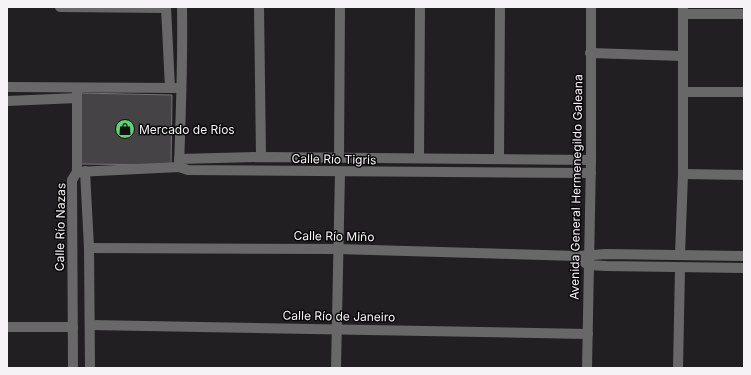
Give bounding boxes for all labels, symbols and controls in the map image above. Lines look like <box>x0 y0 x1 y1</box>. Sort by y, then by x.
street label: Avenida General Hermenegildo Galeana <box>567 74 585 300</box>
shop icon: Mercado de Ríos <box>114 118 136 140</box>
place label: Mercado de Ríos <box>139 122 235 137</box>
street label: Calle Río Tigris <box>291 151 377 167</box>
street label: Calle Río Nazas <box>52 183 68 271</box>
street label: Calle Río Miño <box>293 228 375 244</box>
street label: Calle Río de Janeiro <box>283 308 395 324</box>

